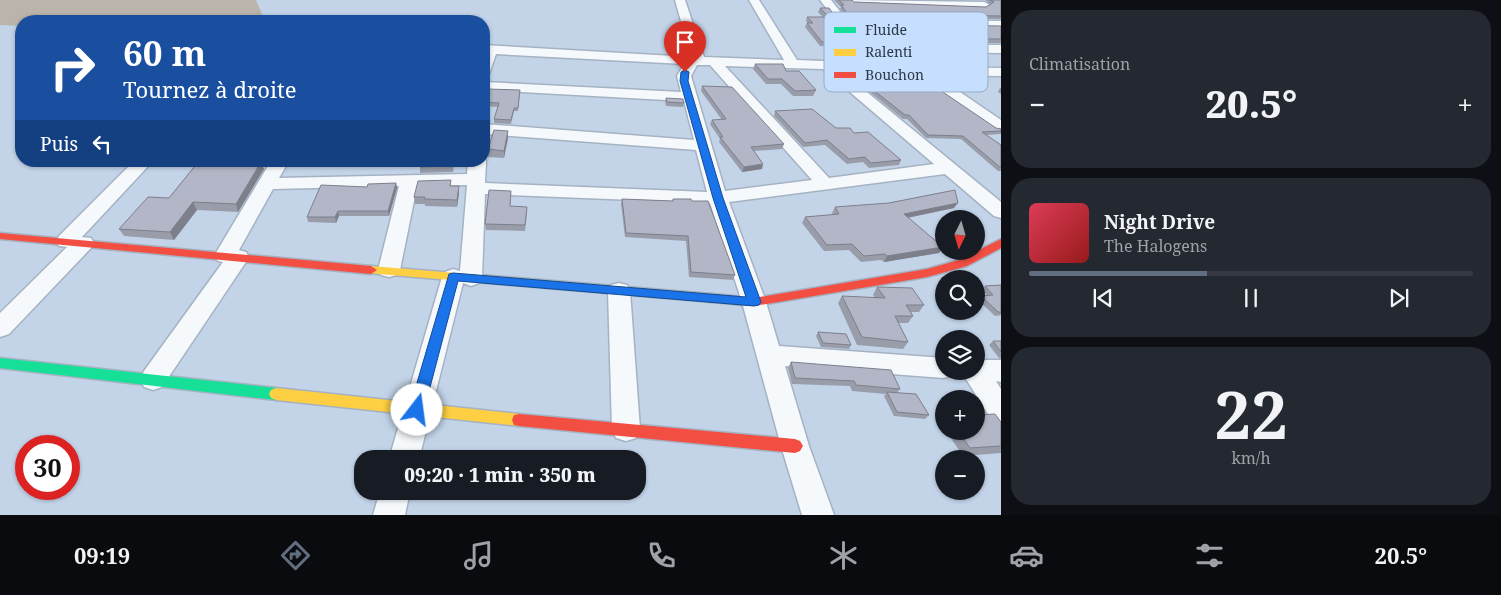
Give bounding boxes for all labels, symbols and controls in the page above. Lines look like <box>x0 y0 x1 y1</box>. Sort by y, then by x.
legend <box>824 12 988 92</box>
text: Fluide <box>865 20 907 39</box>
pin <box>664 21 706 72</box>
icon: arrive <box>671 28 699 56</box>
text: 60 m <box>123 29 206 76</box>
icon: right <box>40 35 105 100</box>
text: Ralenti <box>865 42 913 61</box>
text: Climatisation <box>1029 53 1130 75</box>
text: Bouchon <box>865 65 924 84</box>
text: Tournez à droite <box>123 74 297 104</box>
text: 20.5° <box>1205 77 1297 129</box>
text: − <box>1029 85 1045 123</box>
text: + <box>1457 85 1473 123</box>
icon: left <box>88 130 116 158</box>
text: Puis <box>40 131 78 157</box>
text: Night Drive <box>1104 209 1215 235</box>
north arrow <box>935 210 985 260</box>
map controls <box>935 210 985 500</box>
text: The Halogens <box>1104 235 1207 257</box>
button: search <box>935 270 985 320</box>
icon: previous <box>1089 284 1117 312</box>
icon: pause <box>1237 284 1265 312</box>
icon: next <box>1385 284 1413 312</box>
button: layers <box>935 330 985 380</box>
text: 22 <box>1214 370 1288 458</box>
position arrow <box>390 383 442 435</box>
button: + <box>935 390 985 440</box>
speed limit sign: 30 <box>15 435 80 500</box>
text: km/h <box>1231 447 1271 469</box>
button: − <box>935 450 985 500</box>
text: 09:20 · 1 min · 350 m <box>404 462 596 488</box>
icon: directions <box>278 538 313 573</box>
icon: music <box>461 538 496 573</box>
icon: phone <box>644 538 679 573</box>
icon: climate <box>826 538 861 573</box>
icon: car <box>1009 538 1044 573</box>
icon: filters <box>1192 538 1227 573</box>
text: 09:19 <box>74 540 130 570</box>
text: 20.5° <box>1375 540 1427 570</box>

